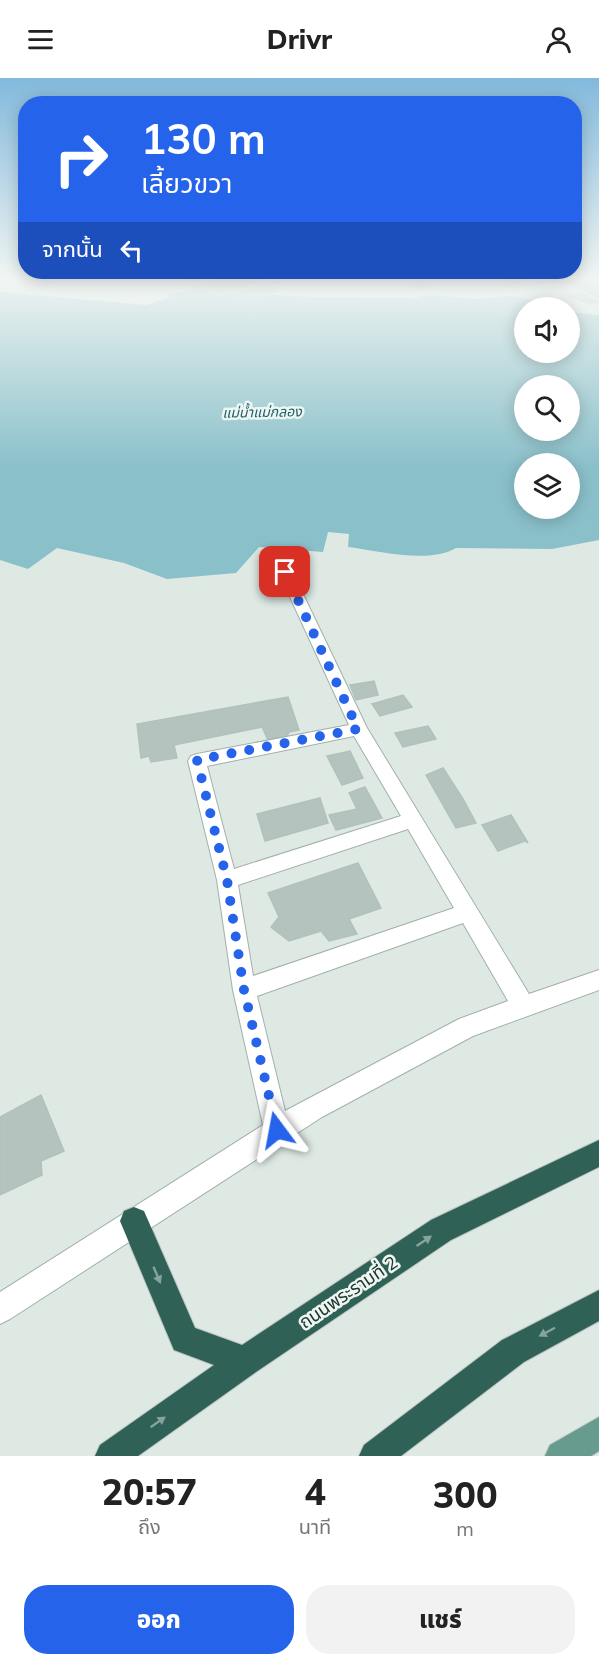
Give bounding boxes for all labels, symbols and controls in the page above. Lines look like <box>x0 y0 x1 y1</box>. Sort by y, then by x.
text: Drivr <box>267 22 332 56</box>
icon: menu <box>24 23 57 56</box>
icon: person <box>542 23 575 56</box>
text: 130 m <box>141 112 266 165</box>
icon: right <box>42 120 120 198</box>
text: เลี้ยวขวา <box>141 166 232 200</box>
icon: left <box>115 234 148 267</box>
text: จากนั้น <box>42 235 103 263</box>
map controls <box>514 297 580 519</box>
button: sound <box>514 297 580 363</box>
button: search <box>514 375 580 441</box>
water label: แม่น้ำแม่กลอง <box>222 401 303 422</box>
button: layers <box>514 453 580 519</box>
pin <box>259 546 310 597</box>
icon: arrive <box>268 555 301 588</box>
position arrow <box>245 1098 309 1162</box>
one-way arrow <box>415 1236 432 1247</box>
street label: ถนนพระรามที่ 2 <box>294 1250 402 1333</box>
one-way arrow <box>153 1266 162 1283</box>
one-way arrow <box>539 1327 556 1337</box>
one-way arrow <box>150 1416 166 1428</box>
text: 20:57 <box>101 1469 197 1514</box>
text: 4 <box>304 1469 326 1514</box>
text: 300 <box>433 1472 498 1517</box>
text: ถึง <box>138 1514 161 1539</box>
text: นาที <box>299 1514 331 1539</box>
text: m <box>456 1516 474 1541</box>
button: ออก <box>24 1585 294 1654</box>
button: แชร์ <box>306 1585 575 1654</box>

